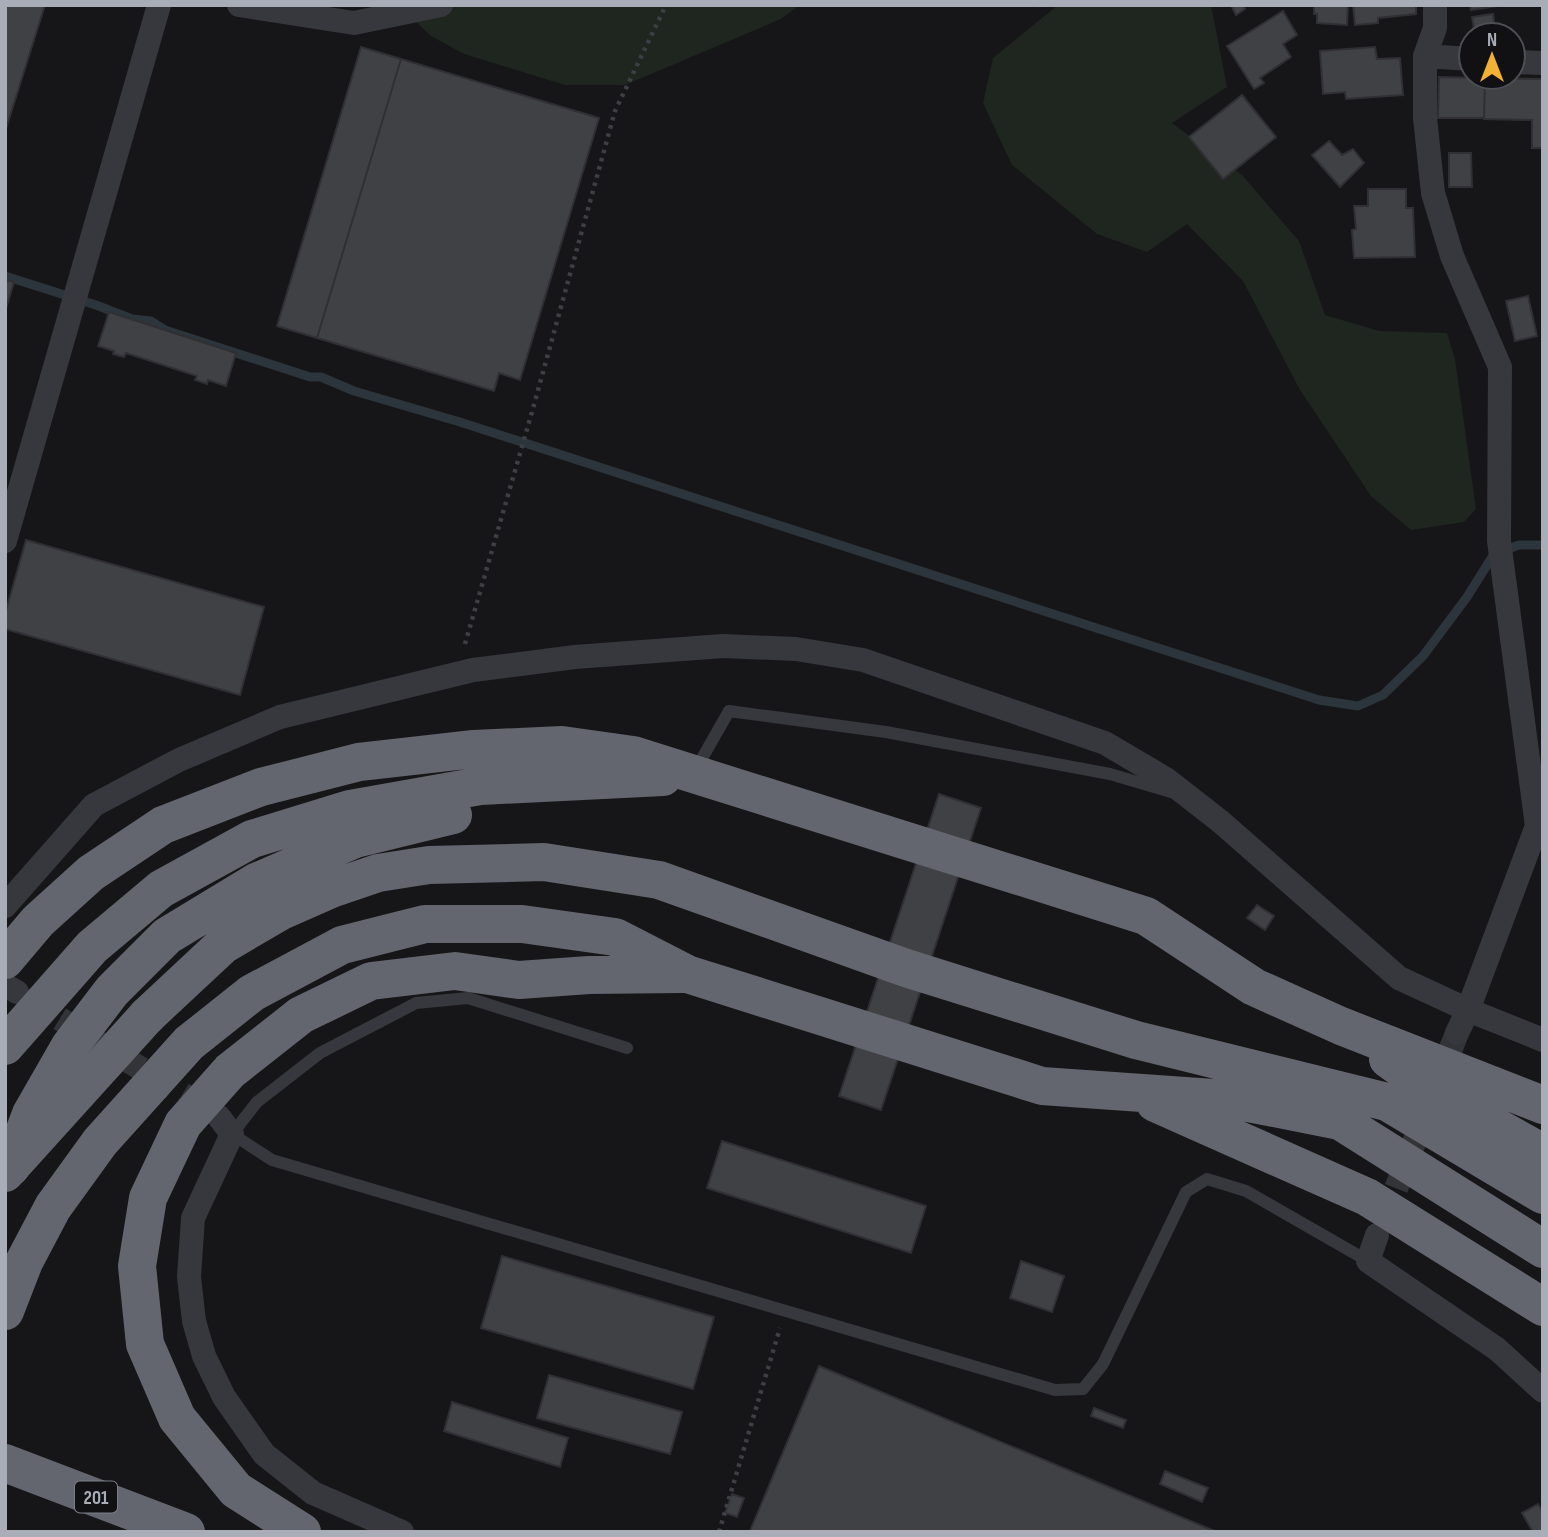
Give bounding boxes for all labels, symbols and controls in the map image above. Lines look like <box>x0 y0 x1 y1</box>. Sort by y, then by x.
north arrow <box>1457 21 1527 91</box>
text: N <box>1487 29 1497 52</box>
road number: 201 <box>75 1482 117 1512</box>

